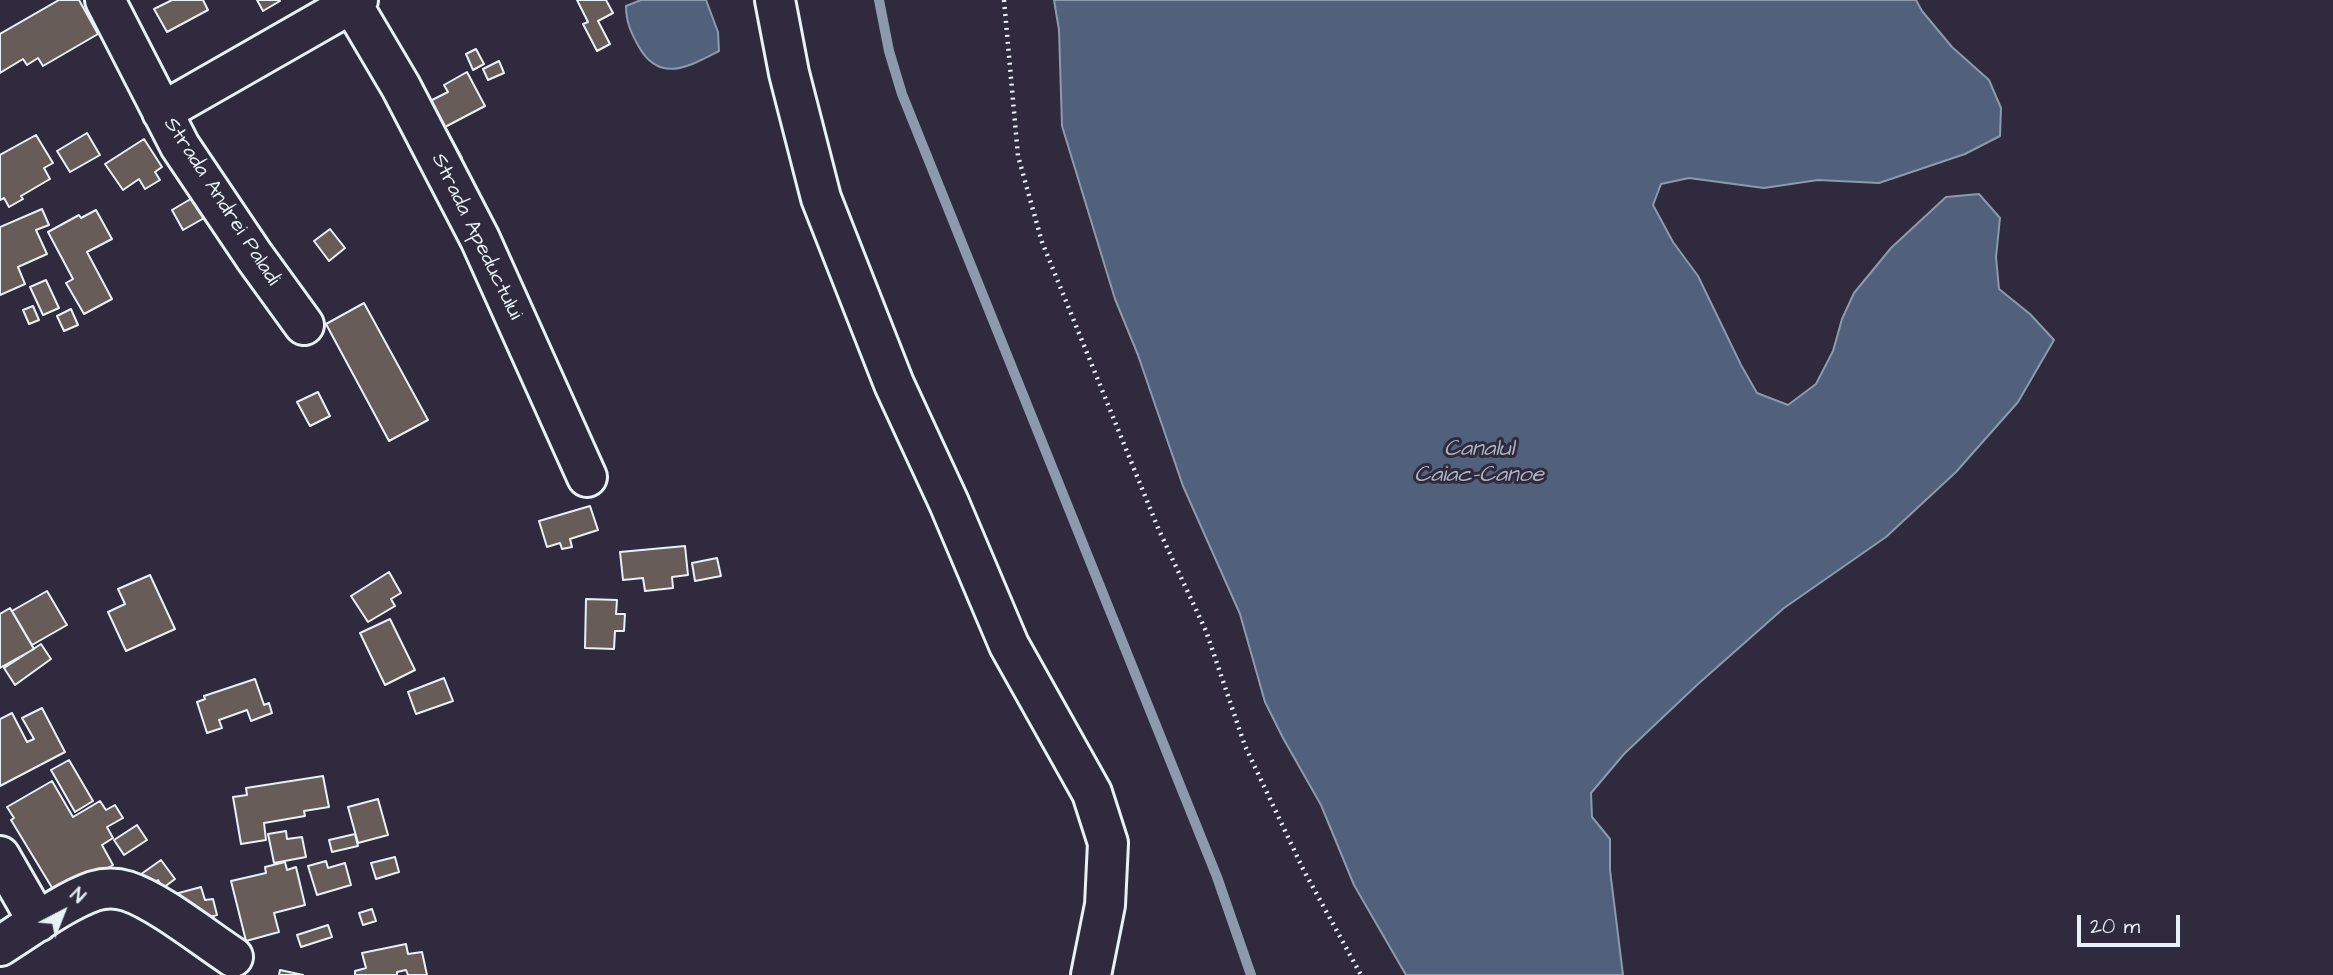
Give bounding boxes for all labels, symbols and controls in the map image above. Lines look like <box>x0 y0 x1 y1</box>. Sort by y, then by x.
street label: Strada Andrei Paladi <box>157 113 285 291</box>
street label: Strada Apeductului <box>425 150 527 324</box>
water label: Canalul Caiac-Canoe <box>1414 436 1544 490</box>
north arrow <box>28 877 98 947</box>
text: N <box>64 882 91 910</box>
scale bar <box>2081 902 2184 946</box>
text: 20 m <box>2090 912 2140 941</box>

